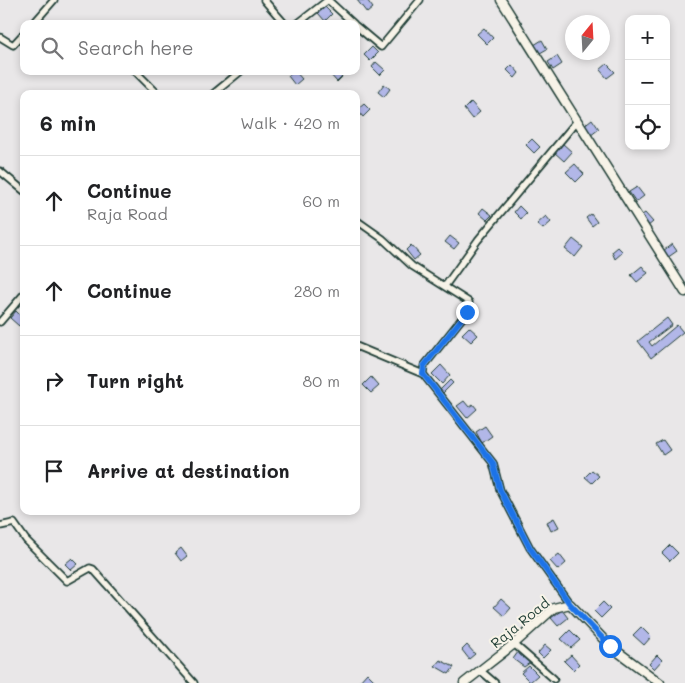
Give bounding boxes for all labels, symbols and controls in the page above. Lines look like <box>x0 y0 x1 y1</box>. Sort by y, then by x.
north arrow <box>565 15 610 60</box>
map controls <box>625 15 670 150</box>
button: + <box>625 15 670 60</box>
search box <box>20 20 360 75</box>
icon: search <box>38 34 66 62</box>
text: Search here <box>78 35 194 60</box>
button: − <box>625 60 670 105</box>
button: locate <box>625 105 670 150</box>
text: 6 min <box>40 109 96 136</box>
text: Walk · 420 m <box>240 112 340 133</box>
text: Continue <box>87 178 172 203</box>
icon: ahead <box>40 187 68 215</box>
text: 60 m <box>303 190 340 211</box>
text: Raja Road <box>87 203 168 224</box>
icon: ahead <box>40 277 68 305</box>
text: Continue <box>87 278 172 303</box>
text: 280 m <box>294 280 340 301</box>
route end <box>456 301 479 324</box>
icon: right <box>40 367 68 395</box>
text: Turn right <box>87 368 184 393</box>
text: 80 m <box>303 370 340 391</box>
icon: arrive <box>40 457 68 485</box>
text: Arrive at destination <box>87 458 290 483</box>
street label: Raja Road <box>486 593 553 652</box>
route start <box>599 635 622 658</box>

